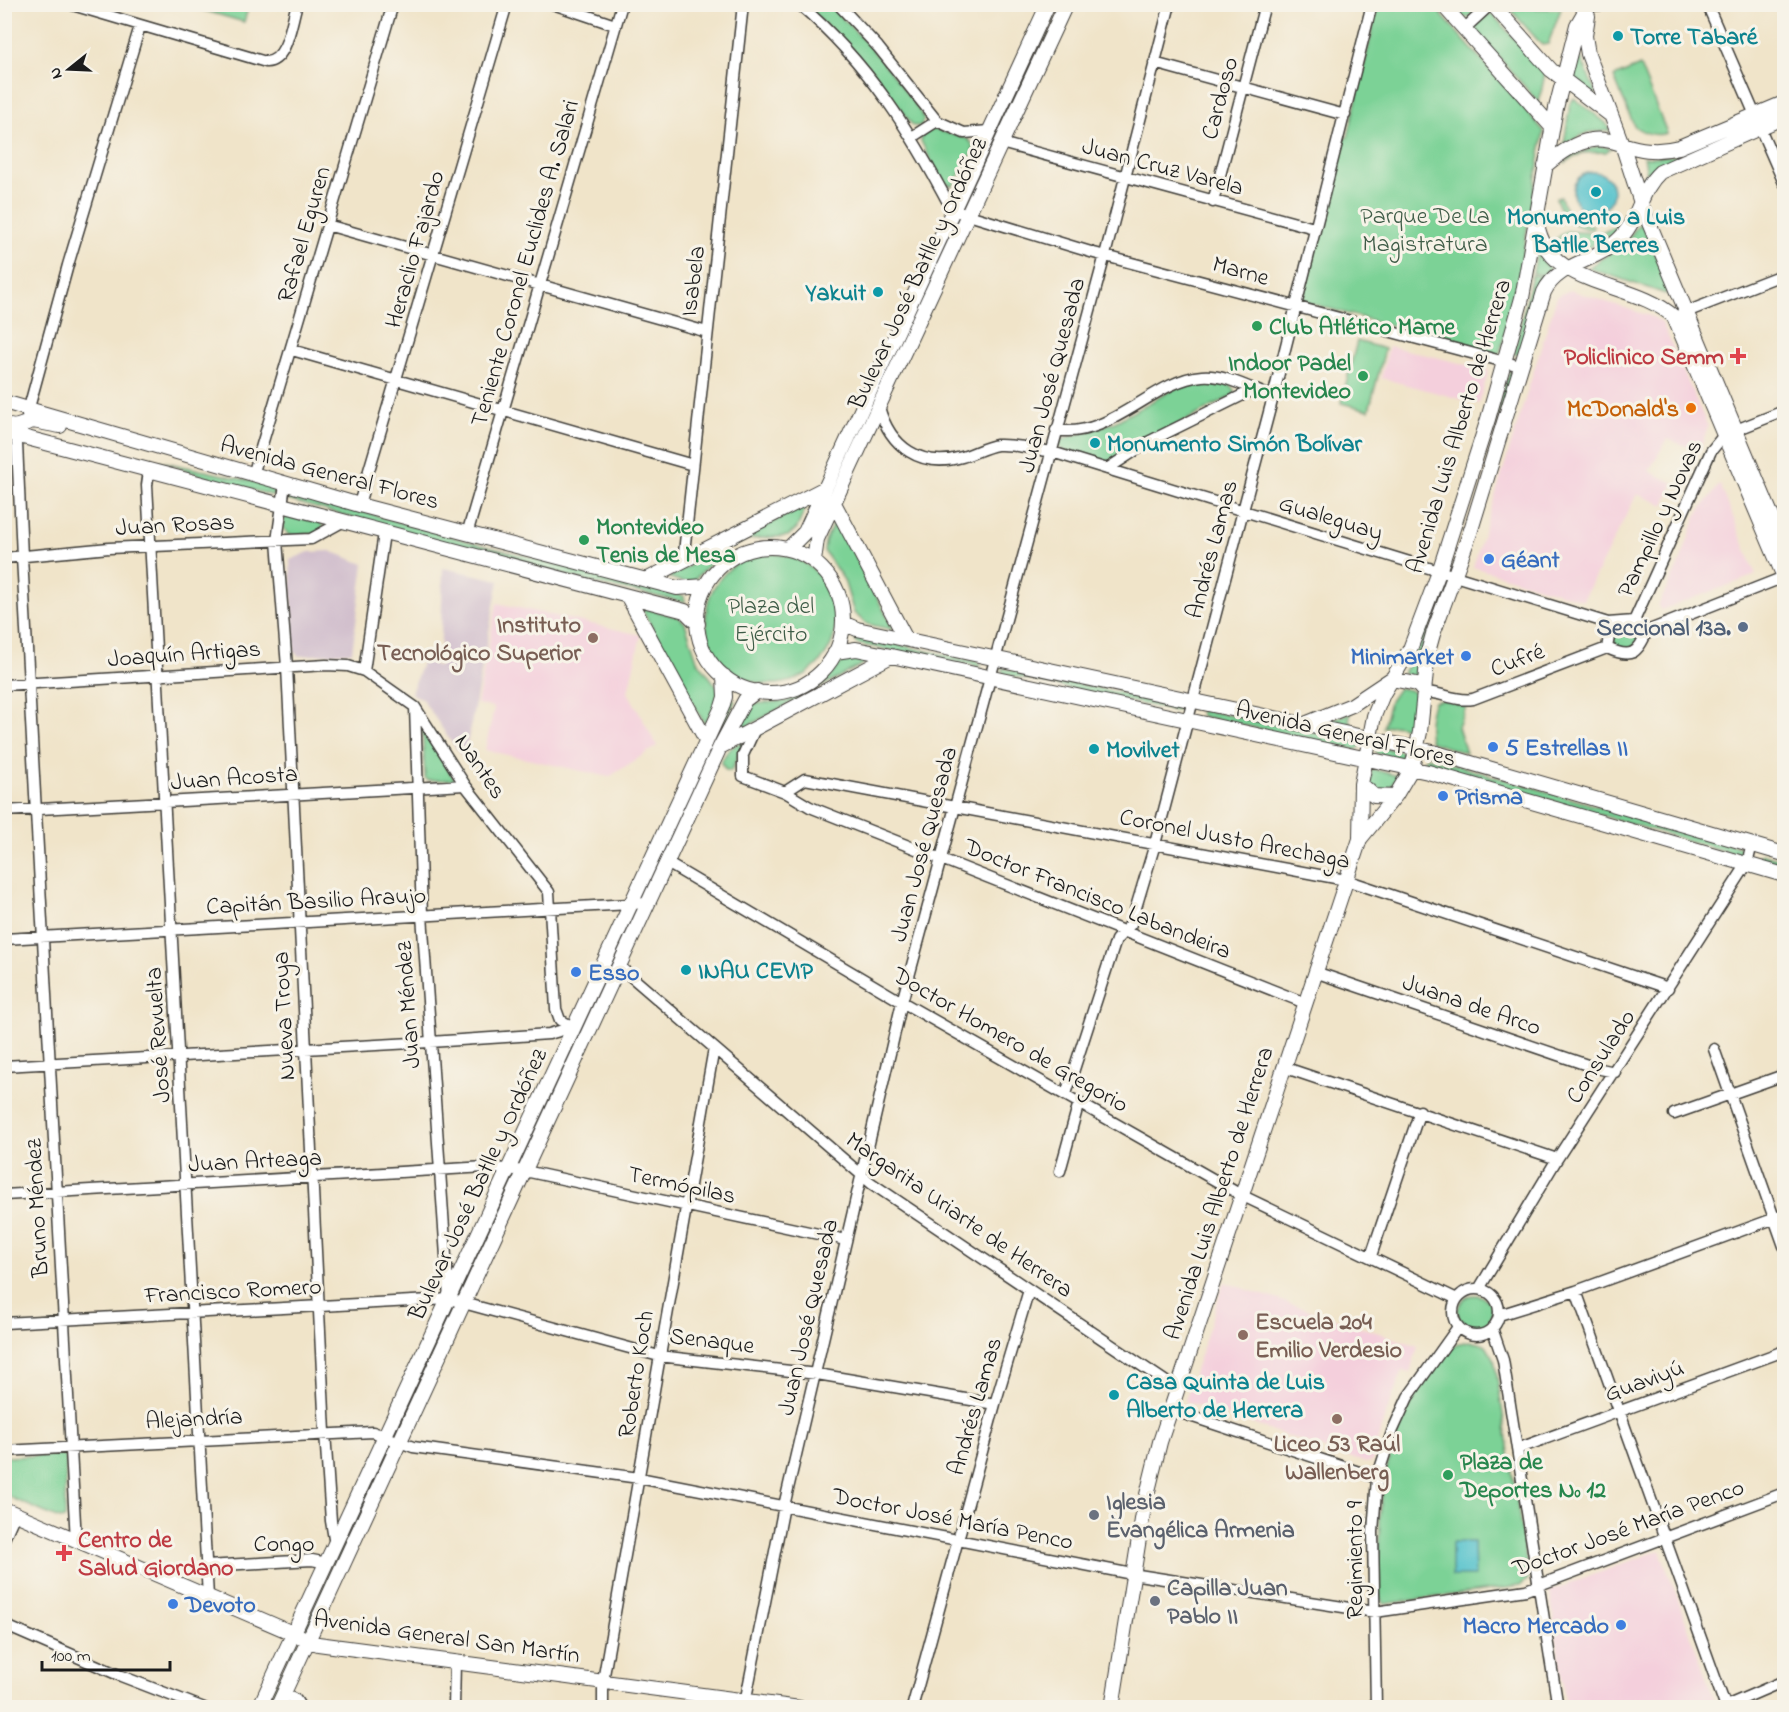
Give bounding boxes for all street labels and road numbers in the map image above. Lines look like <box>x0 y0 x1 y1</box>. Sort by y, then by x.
street label: Cardoso <box>1194 53 1249 144</box>
street label: Teniente Coronel Euclides A. Salari <box>463 96 590 431</box>
street label: Juan Cruz Varela <box>1078 130 1247 207</box>
street label: Bulevar José Batlle y Ordóñez <box>840 131 999 417</box>
street label: Rafael Eguren <box>269 163 342 307</box>
street label: Heraclio Fajardo <box>377 167 456 333</box>
street label: Isabela <box>673 244 716 319</box>
street label: Marne <box>1208 248 1273 297</box>
street label: Juan José Quesada <box>1011 274 1096 477</box>
street label: Avenida Luis Alberto de Herrera <box>1399 275 1522 578</box>
street label: Avenida General Flores <box>216 428 443 520</box>
street label: Pampillo y Novas <box>1609 434 1714 604</box>
street label: Andrés Lamas <box>1178 476 1249 623</box>
street label: Gualeguay <box>1274 487 1387 553</box>
street label: Juan Rosas <box>115 506 236 547</box>
street label: Joaquín Artigas <box>106 633 262 678</box>
street label: Cufré <box>1486 635 1550 688</box>
street label: Avenida General Flores <box>1232 693 1459 778</box>
street label: Nantes <box>444 728 514 807</box>
street label: Juan José Quesada <box>883 743 968 946</box>
street label: Juan Acosta <box>169 758 299 801</box>
street label: Coronel Justo Arechaga <box>1116 801 1353 880</box>
street label: Doctor Francisco Labandeira <box>957 830 1236 970</box>
street label: Capitán Basilio Araujo <box>205 879 427 926</box>
street label: Juan Méndez <box>388 939 431 1070</box>
street label: Nueva Troya <box>265 951 307 1081</box>
street label: Doctor Homero de Gregorio <box>884 959 1134 1123</box>
street label: José Revuelta <box>137 966 182 1104</box>
street label: Juana de Arco <box>1397 966 1545 1046</box>
street label: Consulado <box>1558 1003 1646 1111</box>
street label: Bulevar José Batlle y Ordóñez <box>400 1042 559 1328</box>
street label: Avenida Luis Alberto de Herrera <box>1156 1043 1284 1345</box>
street label: Margarita Uriarte de Herrera <box>838 1124 1079 1308</box>
street label: Bruno Méndez <box>17 1137 60 1279</box>
street label: Juan Arteaga <box>187 1142 323 1183</box>
street label: Termópilas <box>624 1158 739 1215</box>
street label: Juan José Quesada <box>770 1216 849 1419</box>
street label: Francisco Romero <box>143 1270 323 1315</box>
street label: Roberto Koch <box>610 1308 665 1441</box>
street label: Senaque <box>667 1320 756 1365</box>
street label: Andrés Lamas <box>940 1334 1013 1480</box>
street label: Guaviyú <box>1600 1352 1690 1414</box>
street label: Alejandría <box>145 1400 244 1441</box>
street label: Doctor José María Penco <box>1507 1471 1750 1588</box>
street label: Doctor José María Penco <box>828 1480 1076 1561</box>
street label: Regimiento 9 <box>1339 1500 1374 1619</box>
street label: Congo <box>254 1528 314 1563</box>
street label: Avenida General San Martín <box>311 1602 582 1674</box>

